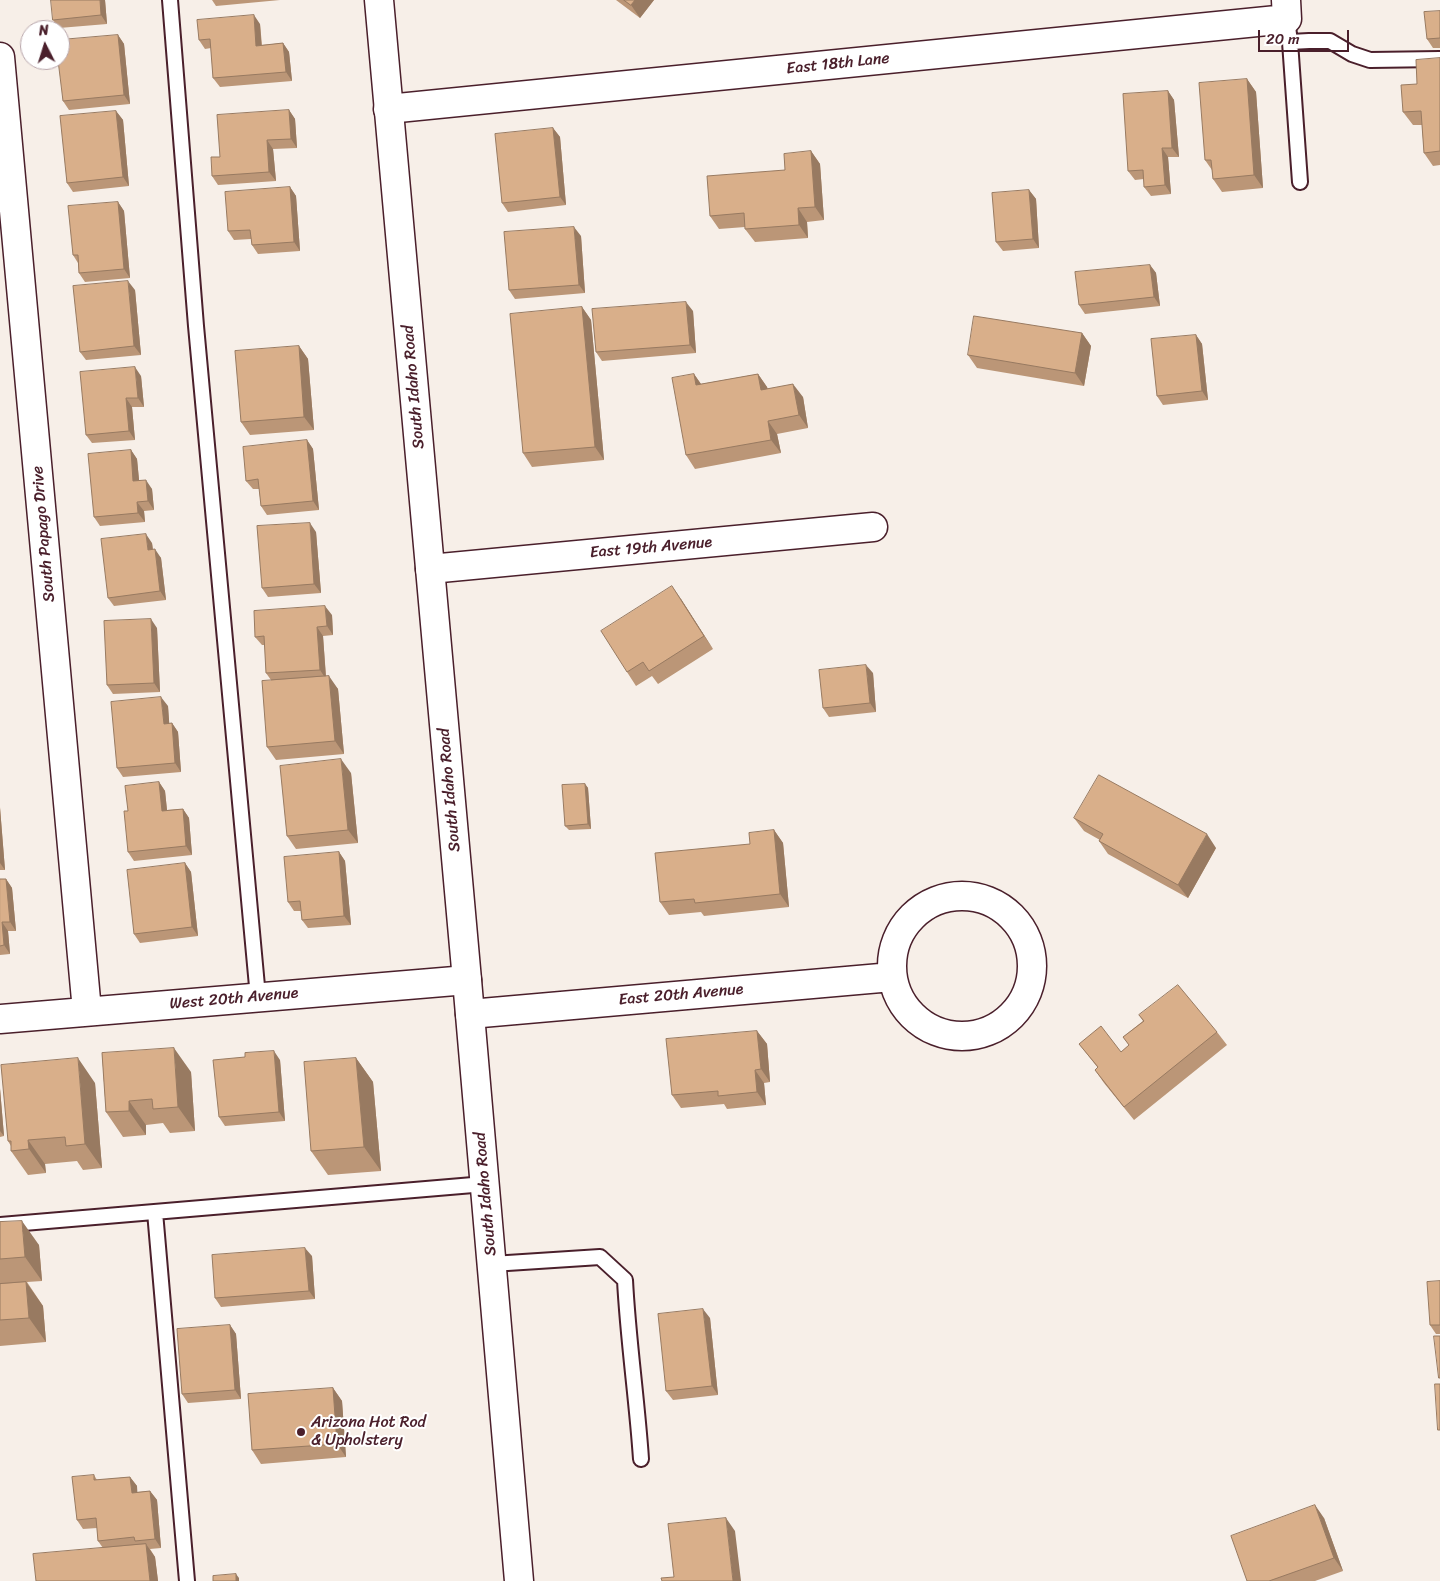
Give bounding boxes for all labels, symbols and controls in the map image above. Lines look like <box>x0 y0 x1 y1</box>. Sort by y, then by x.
text: N <box>38 18 50 43</box>
north arrow <box>20 20 70 70</box>
scale bar <box>1260 20 1351 52</box>
text: 20 m <box>1266 26 1300 52</box>
street label: East 18th Lane <box>785 49 891 79</box>
street label: South Idaho Road <box>399 324 429 450</box>
street label: South Papago Drive <box>28 465 60 603</box>
street label: East 19th Avenue <box>589 533 713 563</box>
street label: South Idaho Road <box>435 727 465 853</box>
street label: East 20th Avenue <box>618 980 744 1010</box>
street label: West 20th Avenue <box>169 984 299 1014</box>
street label: South Idaho Road <box>471 1131 501 1257</box>
place label: Arizona Hot Rod & Upholstery <box>311 1413 426 1451</box>
marker: Arizona Hot Rod & Upholstery <box>295 1426 307 1438</box>

